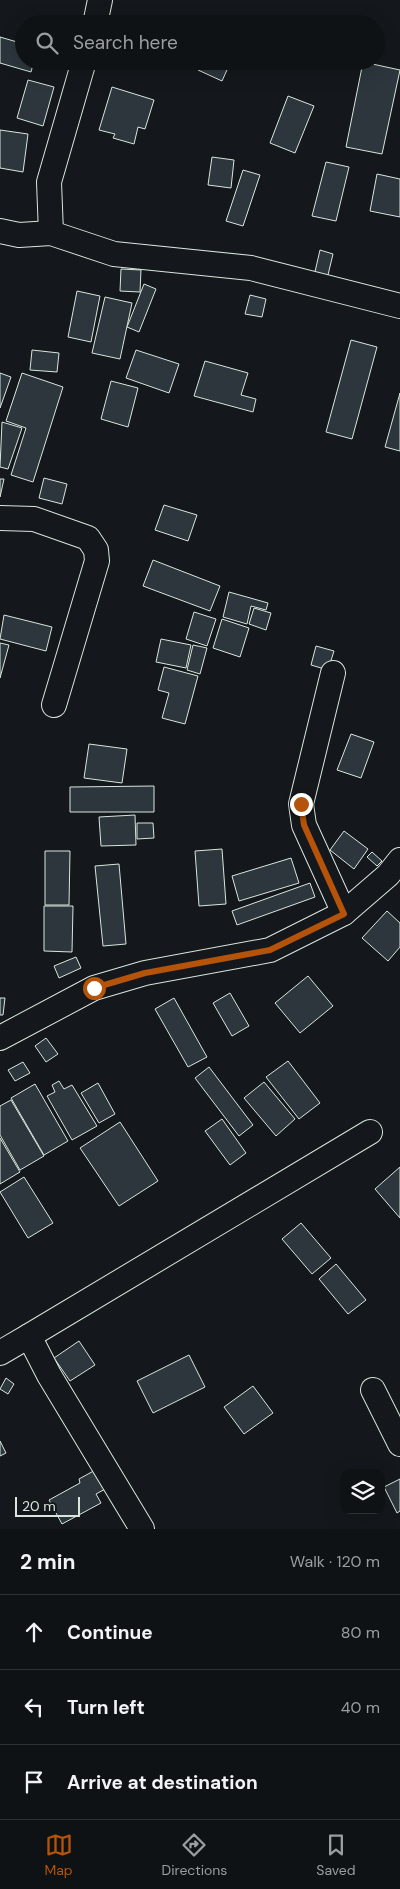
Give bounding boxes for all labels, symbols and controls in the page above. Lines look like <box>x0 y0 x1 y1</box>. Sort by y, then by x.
search box <box>15 15 385 70</box>
icon: search <box>33 29 61 57</box>
text: Search here <box>73 30 178 55</box>
route end <box>290 793 313 816</box>
route start <box>83 977 106 1000</box>
map controls <box>340 1469 385 1514</box>
button: layers <box>340 1469 385 1514</box>
scale bar <box>15 1494 80 1517</box>
text: 20 m <box>22 1497 56 1515</box>
text: 2 min <box>20 1548 76 1576</box>
text: Walk · 120 m <box>290 1551 380 1572</box>
icon: ahead <box>20 1618 48 1646</box>
text: Continue <box>67 1620 153 1645</box>
text: 80 m <box>341 1622 380 1643</box>
icon: left <box>20 1693 48 1721</box>
text: Turn left <box>67 1695 145 1720</box>
text: 40 m <box>341 1697 380 1718</box>
icon: arrive <box>20 1768 48 1796</box>
text: Arrive at destination <box>67 1770 258 1795</box>
tab: Map <box>44 1831 73 1879</box>
tab: Directions <box>162 1831 227 1879</box>
tab: Saved <box>316 1831 356 1879</box>

